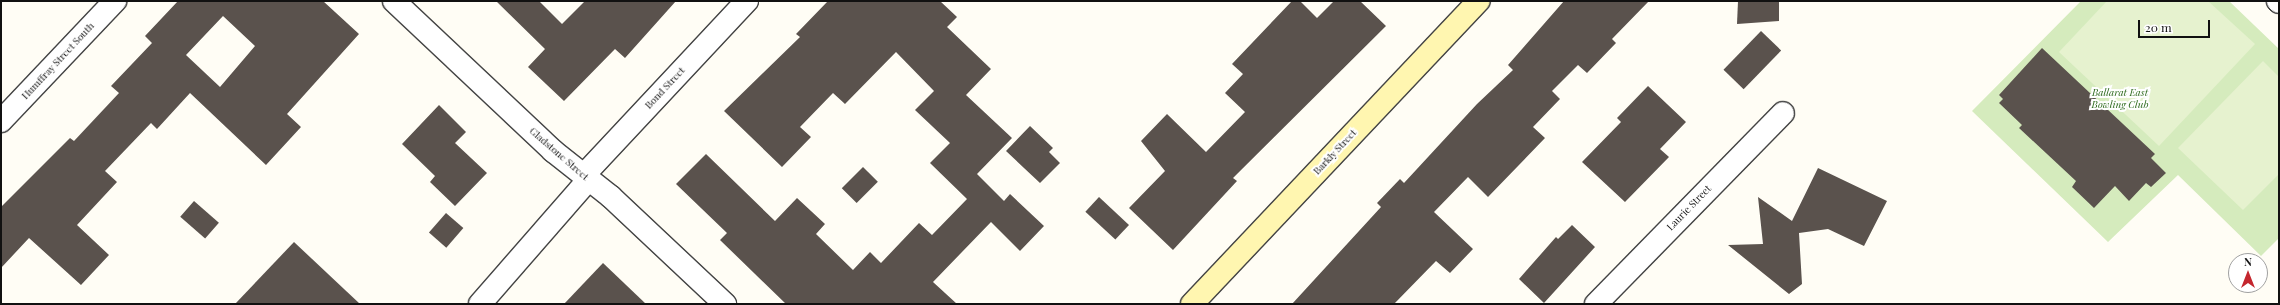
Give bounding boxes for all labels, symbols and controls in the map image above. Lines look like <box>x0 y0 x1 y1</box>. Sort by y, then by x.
scale bar <box>2140 12 2212 38</box>
text: 20 m <box>2145 19 2172 35</box>
street label: Humffray Street South <box>19 20 97 102</box>
street label: Bond Street <box>643 65 687 111</box>
park label: Ballarat East Bowling Club <box>2092 86 2148 110</box>
street label: Gladstone Street <box>527 125 591 183</box>
street label: Barkly Street <box>1311 127 1359 177</box>
street label: Laurie Street <box>1664 183 1714 233</box>
north arrow <box>2228 253 2268 293</box>
text: N <box>2244 254 2252 269</box>

